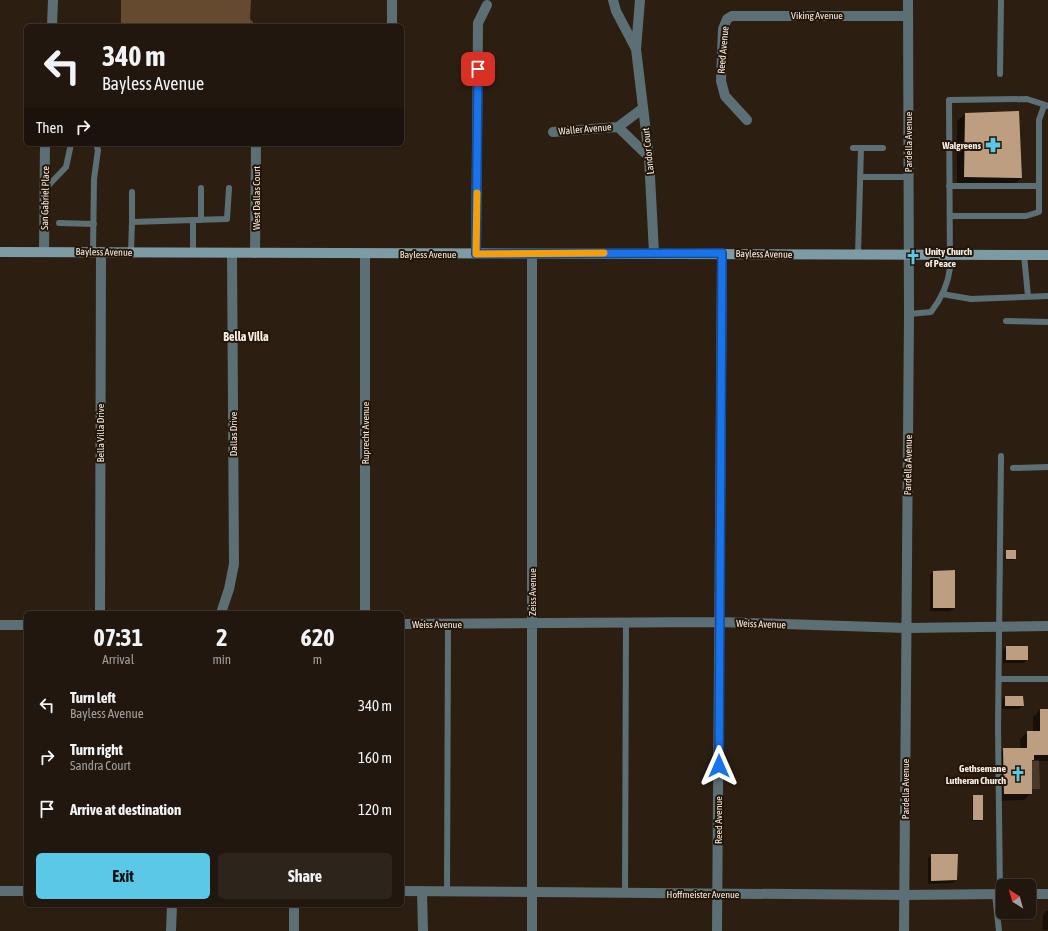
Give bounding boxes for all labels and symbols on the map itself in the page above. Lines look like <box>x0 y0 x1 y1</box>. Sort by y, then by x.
street label: Viking Avenue <box>791 10 843 21</box>
street label: Reed Avenue <box>715 25 731 74</box>
pin <box>461 52 495 86</box>
street label: Pardella Avenue <box>903 111 914 172</box>
street label: Waller Avenue <box>558 121 613 137</box>
street label: Landor Court <box>640 127 656 175</box>
pharmacy icon: Walgreens <box>984 136 1002 154</box>
place label: Walgreens <box>941 140 981 151</box>
street label: San Gabriel Place <box>39 165 51 230</box>
street label: West Dallas Court <box>251 166 262 230</box>
street label: Bayless Avenue <box>76 246 133 258</box>
place label: Unity Church of Peace <box>925 246 972 269</box>
street label: Bayless Avenue <box>736 248 793 260</box>
church icon: Unity Church of Peace <box>904 248 922 266</box>
street label: Bayless Avenue <box>400 249 457 260</box>
district label: Bella Villa <box>223 330 269 344</box>
street label: Ruprecht Avenue <box>360 401 371 464</box>
street label: Bella Villa Drive <box>95 403 106 462</box>
street label: Dallas Drive <box>228 411 239 456</box>
street label: Pardella Avenue <box>902 434 914 495</box>
street label: Zeiss Avenue <box>527 568 538 616</box>
street label: Weiss Avenue <box>736 618 787 630</box>
street label: Weiss Avenue <box>412 619 462 630</box>
position arrow <box>698 745 740 787</box>
street label: Pardella Avenue <box>900 758 911 819</box>
place label: Gethsemane Lutheran Church <box>946 763 1006 786</box>
church icon: Gethsemane Lutheran Church <box>1009 765 1027 783</box>
street label: Reed Avenue <box>713 796 724 844</box>
north arrow <box>996 879 1036 919</box>
street label: Hoffmeister Avenue <box>667 889 740 900</box>

